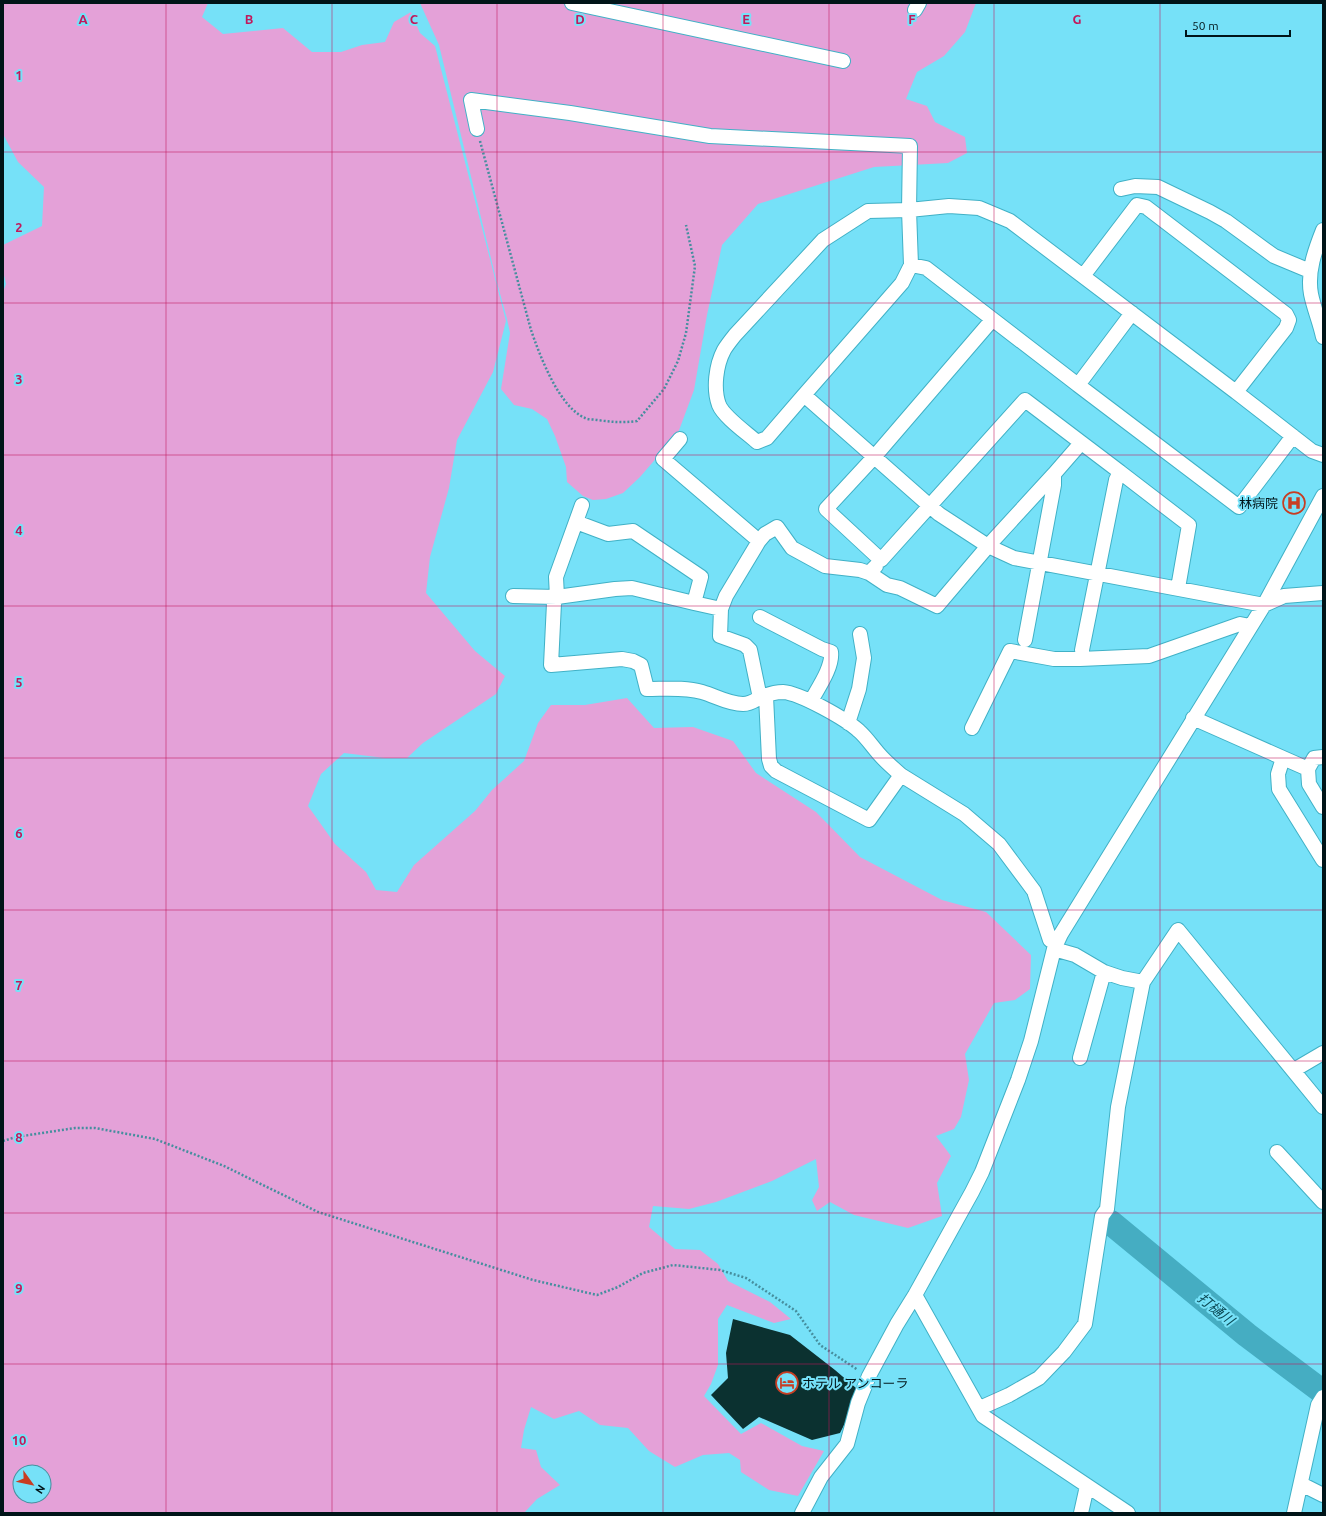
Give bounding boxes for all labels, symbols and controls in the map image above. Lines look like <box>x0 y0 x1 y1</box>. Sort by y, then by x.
text: A <box>78 12 88 26</box>
text: B <box>245 12 254 26</box>
text: C <box>410 12 419 26</box>
text: D <box>575 12 585 26</box>
text: E <box>742 12 750 26</box>
text: F <box>908 12 916 26</box>
text: G <box>1073 12 1082 26</box>
scale bar <box>1186 12 1290 38</box>
text: 50 m <box>1192 19 1219 32</box>
text: 1 <box>15 68 23 82</box>
text: 2 <box>15 220 23 234</box>
text: 3 <box>15 372 23 386</box>
hospital icon: 林病院 <box>1281 490 1307 516</box>
place label: 林病院 <box>1239 496 1278 510</box>
text: 4 <box>15 523 23 537</box>
text: 5 <box>15 675 23 689</box>
text: 6 <box>15 826 23 840</box>
text: 7 <box>15 978 23 992</box>
text: 8 <box>15 1130 23 1144</box>
text: 9 <box>15 1281 23 1295</box>
water label: 打樋川 <box>1195 1290 1239 1330</box>
hotel icon: ホテル アンコーラ <box>774 1370 800 1396</box>
place label: ホテル アンコーラ <box>802 1376 908 1390</box>
text: 10 <box>12 1433 26 1447</box>
north arrow <box>12 1464 52 1504</box>
text: N <box>33 1483 48 1496</box>

